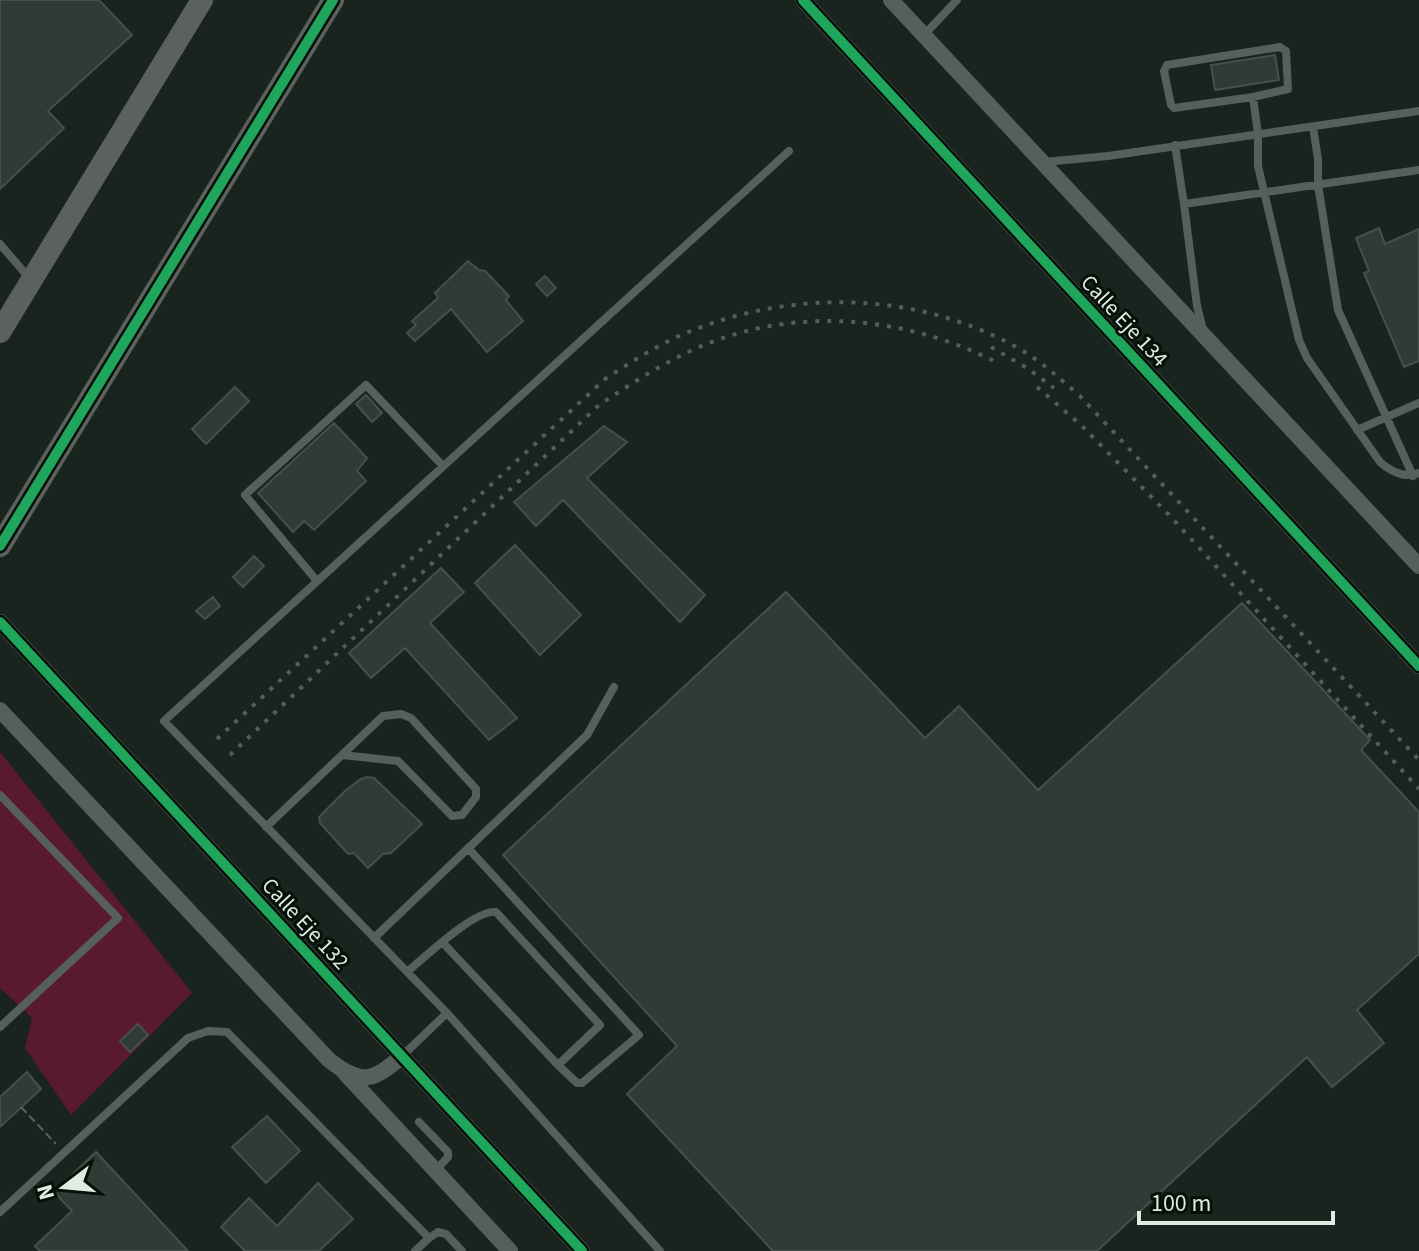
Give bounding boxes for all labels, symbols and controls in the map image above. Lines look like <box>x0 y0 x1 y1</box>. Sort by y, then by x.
street label: Calle Eje 134 <box>1073 268 1175 374</box>
street label: Calle Eje 132 <box>254 871 356 977</box>
north arrow <box>24 1147 104 1227</box>
scale bar <box>1139 1175 1333 1225</box>
text: N <box>28 1181 63 1204</box>
text: 100 m <box>1151 1186 1211 1221</box>

